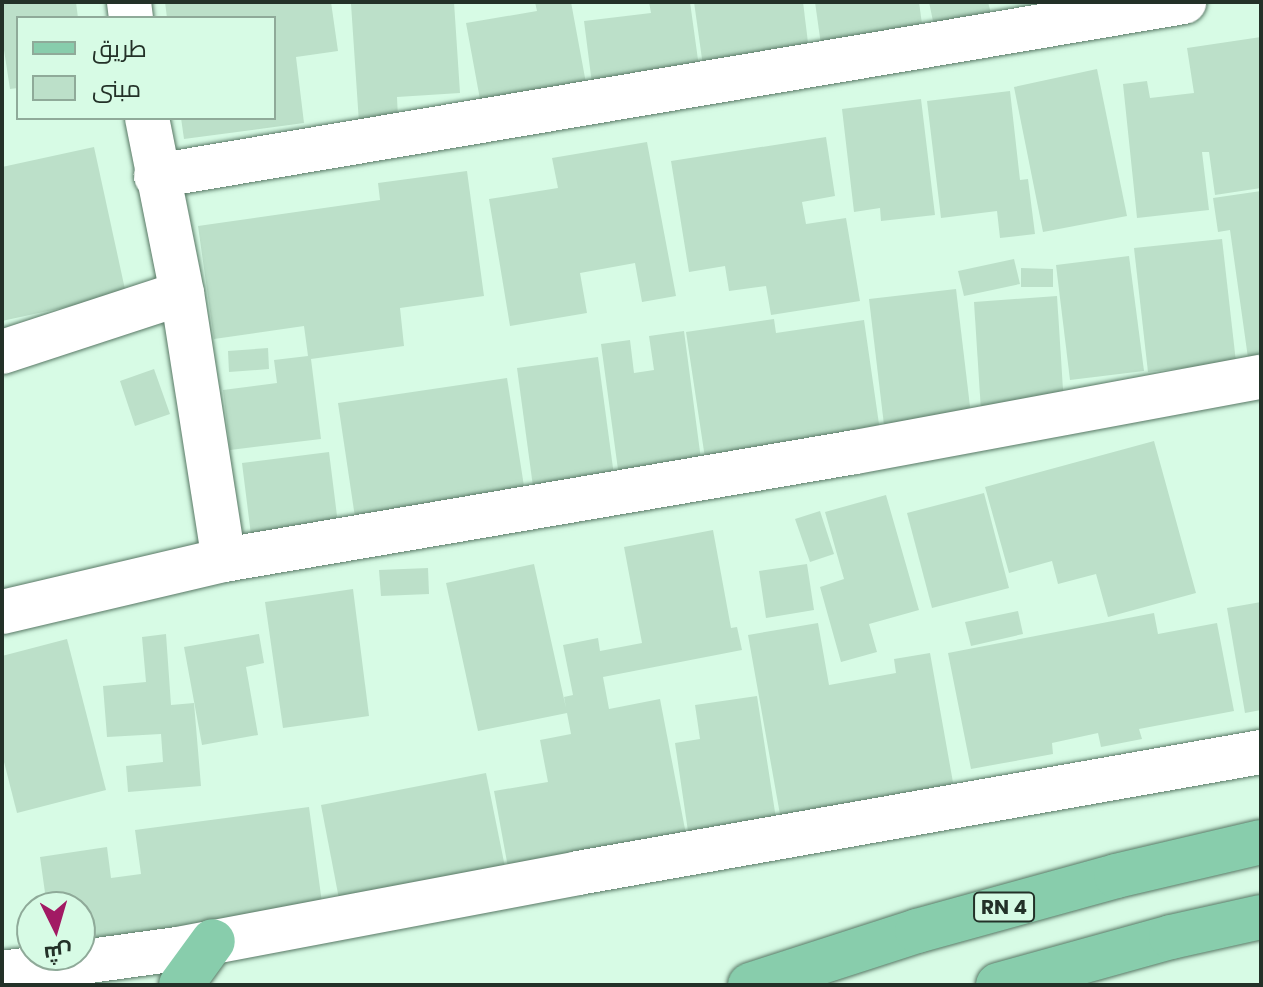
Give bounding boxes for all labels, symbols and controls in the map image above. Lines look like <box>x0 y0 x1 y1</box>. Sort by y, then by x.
legend <box>16 16 276 120</box>
text: طريق <box>92 32 147 65</box>
text: مبنى <box>92 72 141 105</box>
north arrow <box>16 891 96 971</box>
road number: RN 4 <box>972 891 1036 923</box>
text: ش <box>43 937 73 970</box>

